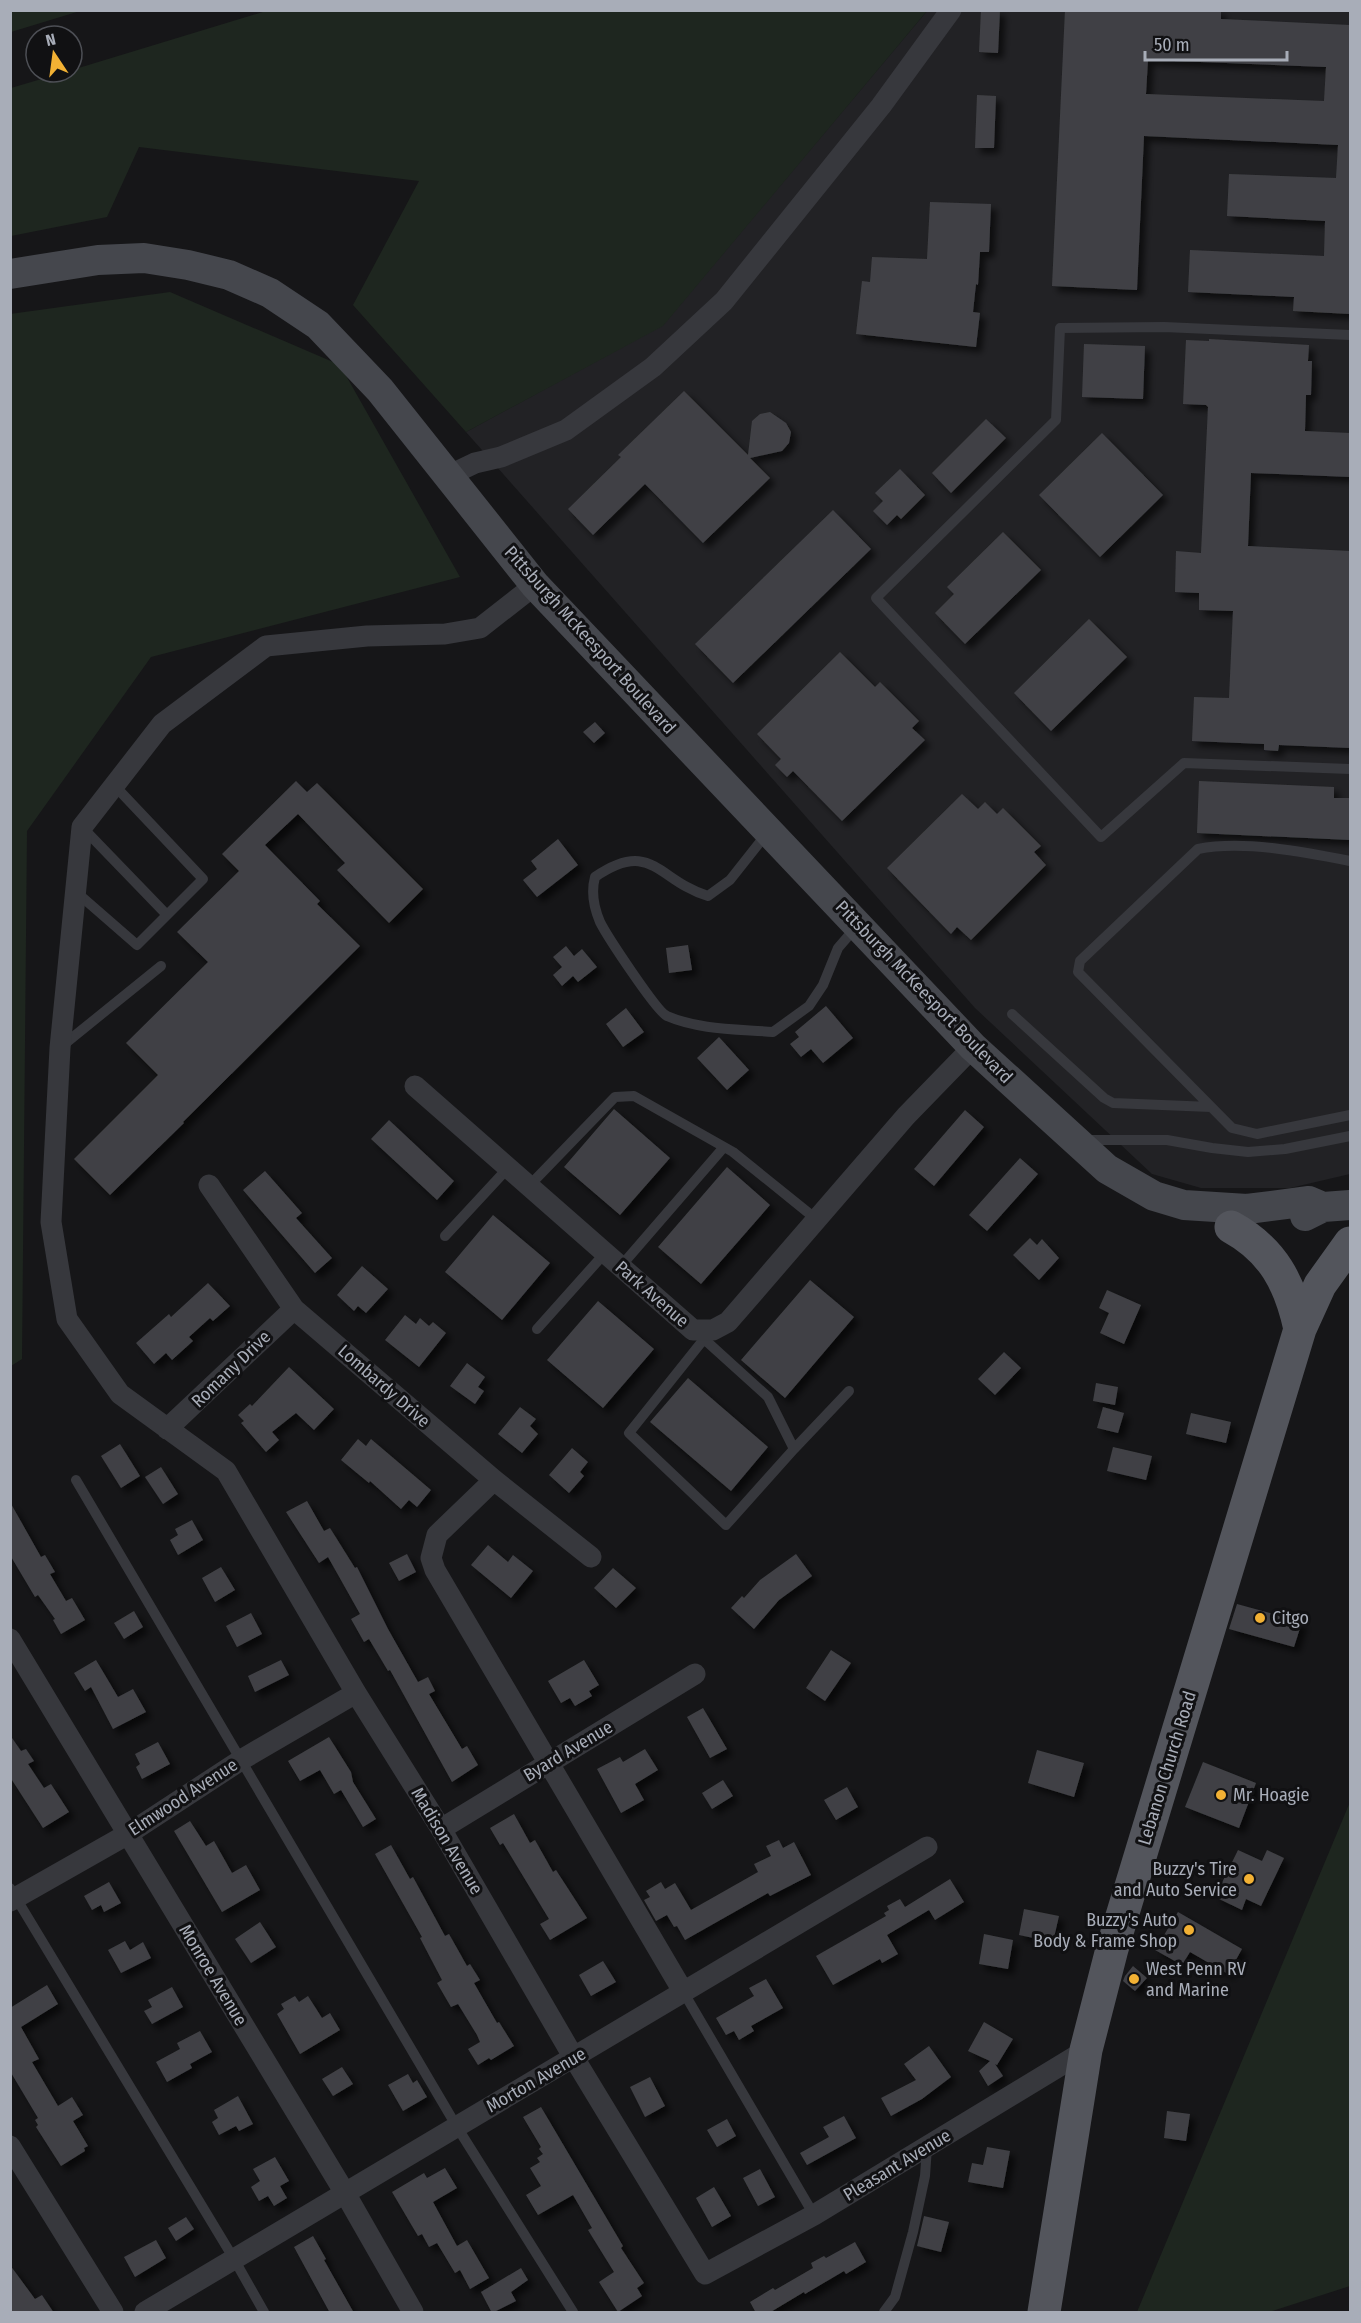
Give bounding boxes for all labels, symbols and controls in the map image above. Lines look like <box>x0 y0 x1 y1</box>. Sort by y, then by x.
north arrow <box>24 24 84 84</box>
scale bar <box>1145 24 1288 62</box>
text: N <box>44 30 58 50</box>
text: 50 m <box>1154 34 1190 56</box>
street label: Pittsburgh McKeesport Boulevard <box>500 541 680 739</box>
street label: Pittsburgh McKeesport Boulevard <box>831 896 1017 1088</box>
street label: Park Avenue <box>611 1256 693 1332</box>
street label: Romany Drive <box>187 1326 275 1412</box>
street label: Lombardy Drive <box>333 1340 435 1432</box>
place label: Citgo <box>1272 1607 1309 1629</box>
marker: Citgo <box>1253 1611 1267 1625</box>
street label: Lebanon Church Road <box>1133 1688 1201 1848</box>
street label: Byard Avenue <box>519 1716 617 1786</box>
street label: Elmwood Avenue <box>124 1754 242 1840</box>
street label: Madison Avenue <box>406 1784 488 1899</box>
place label: Mr. Hoagie <box>1233 1784 1310 1806</box>
marker: Mr. Hoagie <box>1214 1788 1228 1802</box>
place label: Buzzy's Tire and Auto Service <box>1114 1858 1237 1901</box>
marker: Buzzy's Tire and Auto Service <box>1242 1872 1256 1886</box>
place label: Buzzy's Auto Body & Frame Shop <box>1033 1909 1177 1952</box>
street label: Monroe Avenue <box>174 1920 252 2030</box>
marker: Buzzy's Auto Body & Frame Shop <box>1182 1923 1196 1937</box>
place label: West Penn RV and Marine <box>1146 1958 1247 2001</box>
marker: West Penn RV and Marine <box>1127 1972 1141 1986</box>
street label: Morton Avenue <box>482 2043 590 2117</box>
street label: Pleasant Avenue <box>839 2124 955 2206</box>

